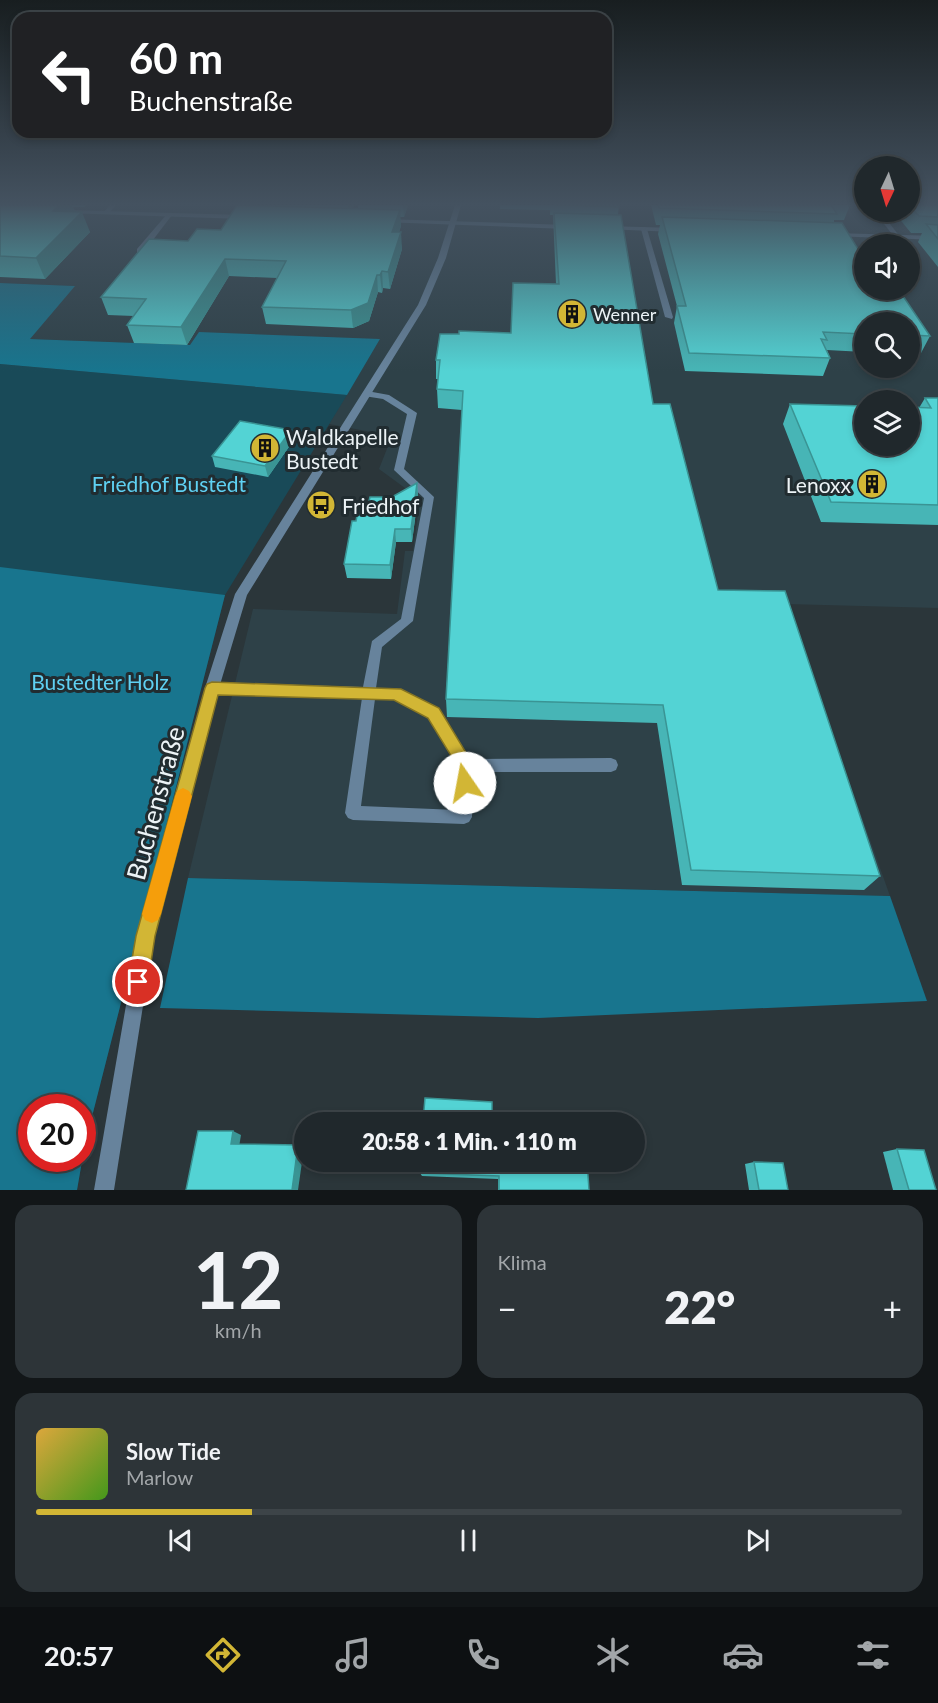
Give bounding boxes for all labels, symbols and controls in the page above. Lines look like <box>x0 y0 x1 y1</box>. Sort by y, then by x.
text: 60 m <box>129 33 223 83</box>
icon: left <box>30 36 108 114</box>
text: Buchenstraße <box>129 84 293 117</box>
north arrow <box>854 156 920 222</box>
map controls <box>854 156 920 456</box>
button: sound <box>854 234 920 300</box>
building icon: Wenner <box>556 298 588 330</box>
place label: Wenner <box>593 303 657 325</box>
button: search <box>854 312 920 378</box>
button: layers <box>854 390 920 456</box>
place label: Waldkapelle Bustedt <box>286 424 399 473</box>
building icon: Waldkapelle Bustedt <box>249 432 281 464</box>
building icon: Lenoxx <box>856 468 888 500</box>
park label: Friedhof Bustedt <box>92 471 247 496</box>
place label: Lenoxx <box>786 472 852 497</box>
bus stop icon: Friedhof <box>305 489 337 521</box>
place label: Friedhof <box>342 493 420 518</box>
park label: Bustedter Holz <box>31 669 169 694</box>
street label: Buchenstraße <box>119 723 191 883</box>
position arrow <box>433 751 497 815</box>
pin <box>112 956 163 1007</box>
icon: arrive <box>121 965 154 998</box>
speed limit sign: 20 <box>18 1094 96 1172</box>
text: 20:58 · 1 Min. · 110 m <box>362 1128 577 1155</box>
text: 12 <box>193 1232 283 1326</box>
text: Klima <box>498 1250 547 1274</box>
text: 22° <box>664 1280 735 1334</box>
text: − <box>498 1288 517 1328</box>
text: + <box>883 1288 902 1328</box>
text: km/h <box>215 1318 262 1342</box>
text: Slow Tide <box>126 1438 221 1465</box>
text: Marlow <box>126 1465 193 1489</box>
icon: previous <box>164 1524 197 1557</box>
icon: pause <box>452 1524 485 1557</box>
icon: next <box>741 1524 774 1557</box>
icon: directions <box>202 1634 244 1676</box>
icon: music <box>332 1634 374 1676</box>
icon: phone <box>462 1634 504 1676</box>
icon: climate <box>592 1634 634 1676</box>
icon: car <box>722 1634 764 1676</box>
icon: filters <box>852 1634 894 1676</box>
text: 20:57 <box>44 1639 114 1672</box>

